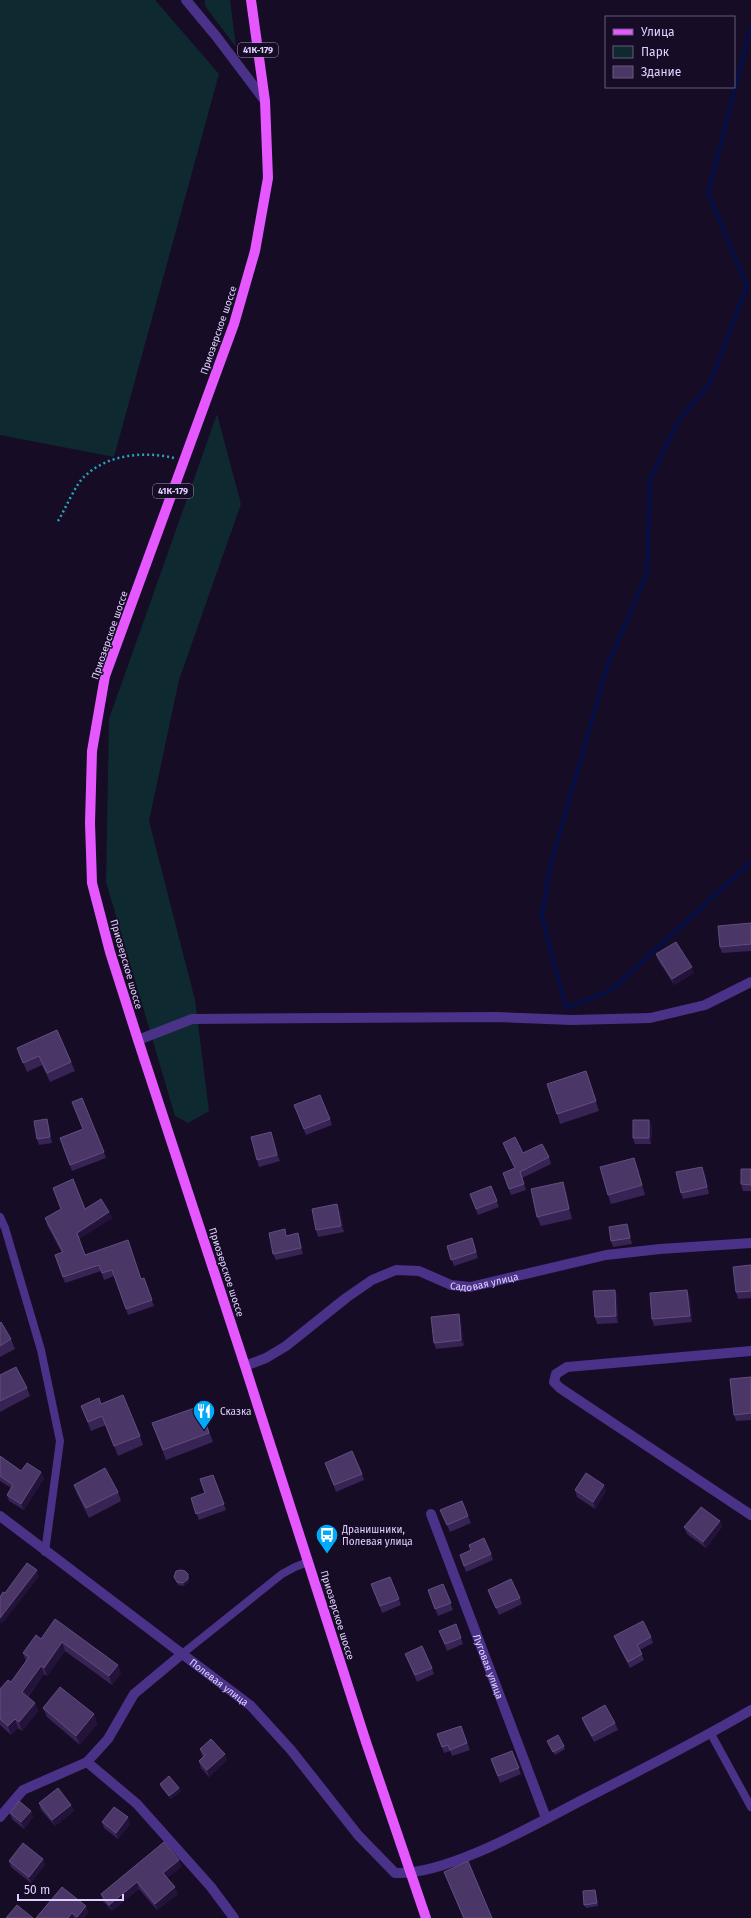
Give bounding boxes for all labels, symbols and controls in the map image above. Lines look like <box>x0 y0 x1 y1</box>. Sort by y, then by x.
legend <box>605 16 735 88</box>
text: Улица <box>641 25 675 39</box>
road number: 41К-179 <box>238 43 278 57</box>
text: Парк <box>641 45 670 59</box>
text: Здание <box>641 65 681 79</box>
street label: Приозерское шоссе <box>198 284 240 376</box>
road number: 41К-179 <box>153 484 193 498</box>
street label: Приозерское шоссе <box>89 589 131 681</box>
street label: Приозерское шоссе <box>107 918 145 1011</box>
street label: Приозерское шоссе <box>206 1226 246 1318</box>
street label: Садовая улица <box>449 1271 520 1294</box>
restaurant icon: Сказка <box>191 1398 217 1431</box>
place label: Сказка <box>220 1406 251 1418</box>
bus stop icon: Дранишники, Полевая улица <box>314 1522 340 1555</box>
place label: Дранишники, Полевая улица <box>341 1524 413 1548</box>
street label: Приозерское шоссе <box>318 1569 356 1661</box>
street label: Луговая улица <box>470 1633 505 1701</box>
street label: Полевая улица <box>187 1657 250 1709</box>
scale bar <box>18 1876 123 1902</box>
text: 50 m <box>24 1883 50 1897</box>

